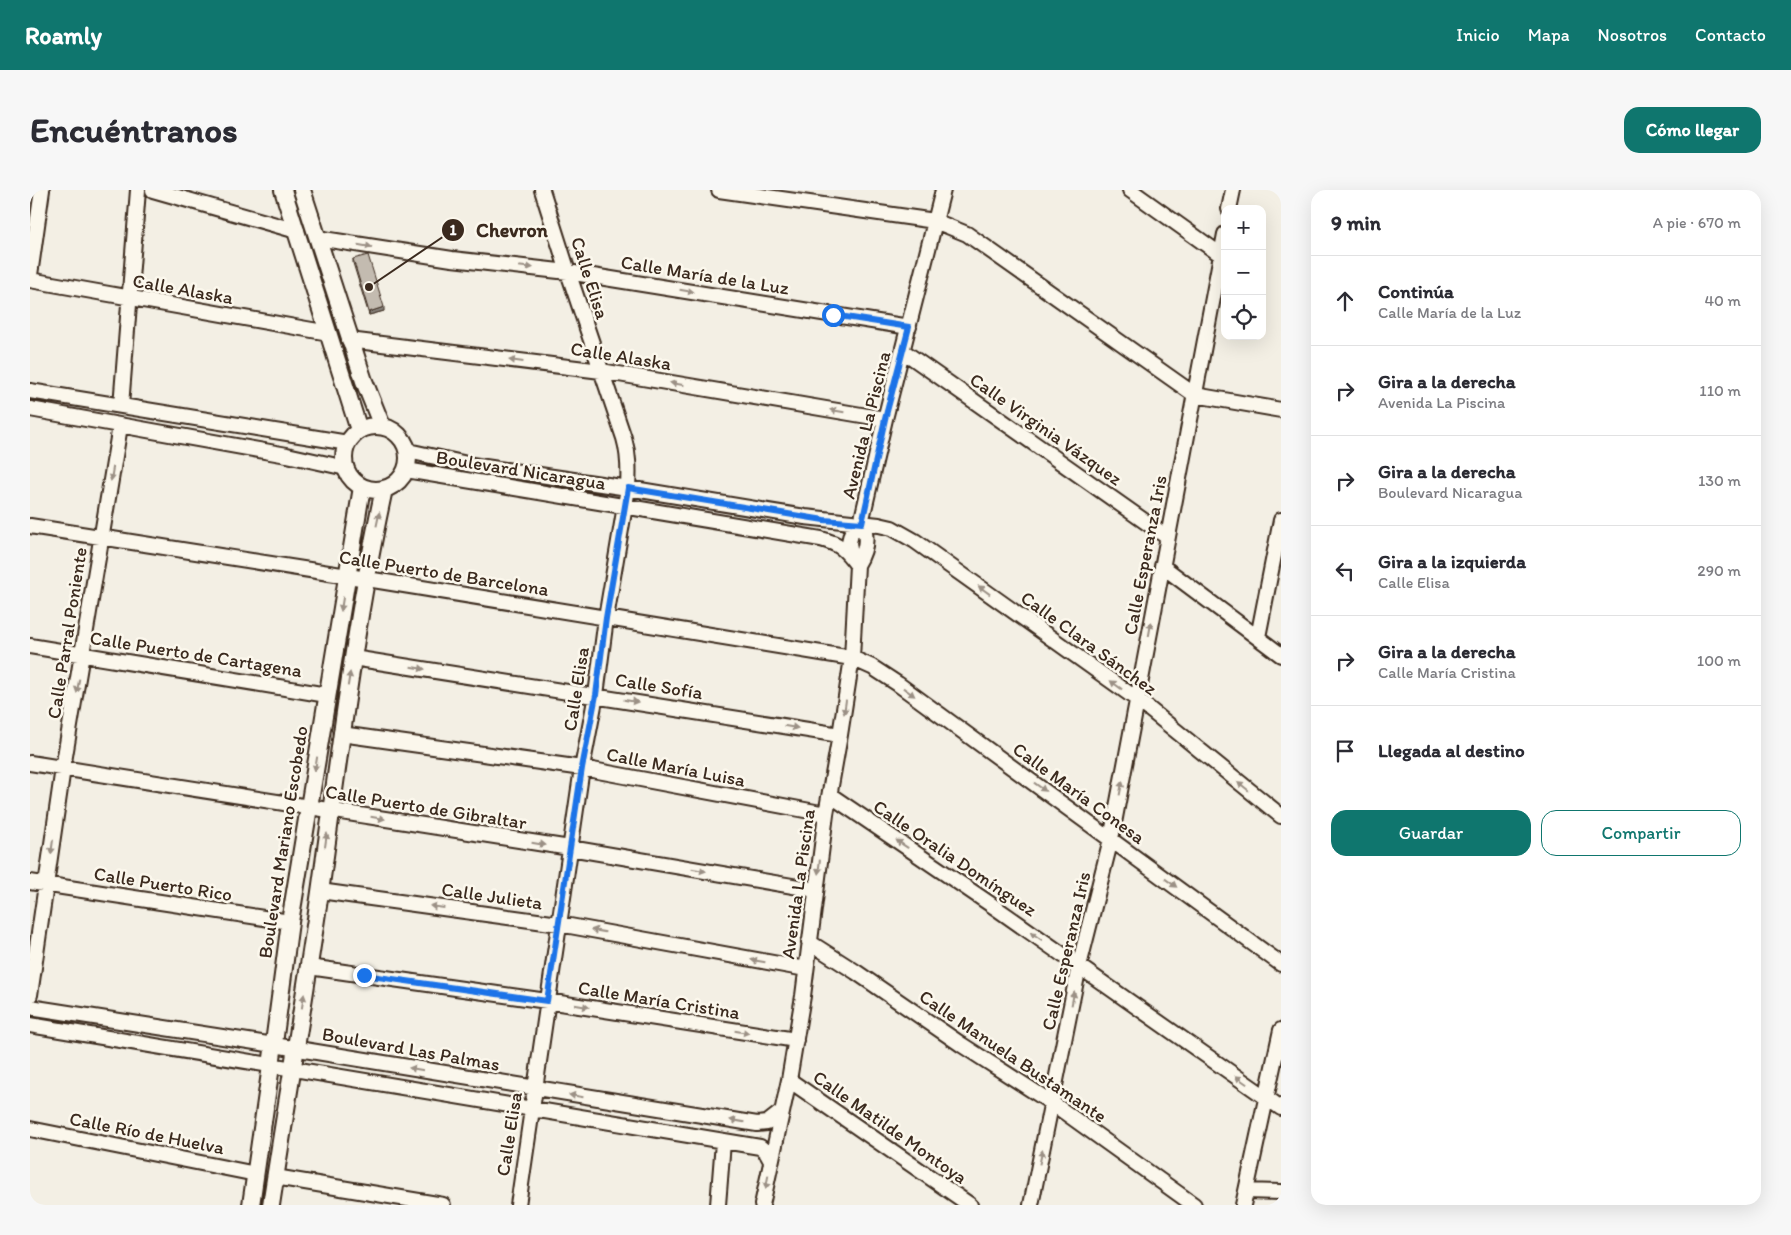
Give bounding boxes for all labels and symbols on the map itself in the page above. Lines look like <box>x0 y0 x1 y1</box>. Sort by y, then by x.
callout: Chevron <box>441 212 557 247</box>
text: Chevron <box>476 218 549 242</box>
text: 1 <box>450 221 457 239</box>
street label: Calle Elisa <box>566 234 614 322</box>
one-way arrow <box>357 242 373 250</box>
street label: Calle María de la Luz <box>619 250 791 300</box>
one-way arrow <box>518 263 534 271</box>
street label: Calle Alaska <box>131 269 235 309</box>
one-way arrow <box>679 287 695 295</box>
route start <box>822 304 845 327</box>
street label: Calle Alaska <box>569 337 673 375</box>
street label: Avenida La Piscina <box>837 349 895 501</box>
one-way arrow <box>508 357 524 365</box>
street label: Calle Virginia Vázquez <box>965 368 1127 490</box>
one-way arrow <box>669 379 685 387</box>
one-way arrow <box>829 406 845 414</box>
street label: Boulevard Nicaragua <box>434 445 608 495</box>
one-way arrow <box>108 466 116 482</box>
street label: Calle Esperanza Iris <box>1118 473 1172 637</box>
one-way arrow <box>374 511 382 527</box>
street label: Calle Parral Poniente <box>42 545 92 721</box>
street label: Calle Puerto de Barcelona <box>337 545 551 601</box>
one-way arrow <box>977 585 991 595</box>
street label: Calle Clara Sánchez <box>1016 586 1162 700</box>
one-way arrow <box>337 596 345 612</box>
one-way arrow <box>1147 620 1155 636</box>
street label: Calle Puerto de Cartagena <box>88 626 304 682</box>
street label: Calle Elisa <box>558 645 594 733</box>
one-way arrow <box>411 664 427 672</box>
street label: Calle Sofía <box>614 668 705 704</box>
one-way arrow <box>346 671 354 687</box>
one-way arrow <box>73 679 81 695</box>
one-way arrow <box>1109 680 1123 690</box>
one-way arrow <box>902 686 915 696</box>
one-way arrow <box>623 697 639 705</box>
one-way arrow <box>840 699 848 715</box>
one-way arrow <box>784 723 800 731</box>
street label: Boulevard Mariano Escobedo <box>253 724 313 960</box>
street label: Calle María Conesa <box>1008 737 1150 849</box>
street label: Calle María Luisa <box>605 742 748 792</box>
one-way arrow <box>311 757 319 773</box>
street label: Calle Puerto de Gibraltar <box>324 780 529 834</box>
one-way arrow <box>1117 780 1125 796</box>
one-way arrow <box>1237 780 1250 791</box>
one-way arrow <box>1033 782 1047 792</box>
street label: Calle Oralia Domínguez <box>869 795 1041 921</box>
street label: Avenida La Piscina <box>776 807 820 961</box>
one-way arrow <box>371 814 387 822</box>
one-way arrow <box>323 831 331 847</box>
one-way arrow <box>48 839 56 855</box>
one-way arrow <box>896 839 909 849</box>
one-way arrow <box>531 840 547 848</box>
one-way arrow <box>815 859 823 875</box>
street label: Calle Puerto Rico <box>92 862 234 906</box>
one-way arrow <box>692 867 708 875</box>
street label: Calle Esperanza Iris <box>1037 869 1095 1033</box>
street label: Calle Julieta <box>440 878 544 914</box>
one-way arrow <box>1164 878 1178 888</box>
one-way arrow <box>429 903 445 911</box>
one-way arrow <box>590 927 606 935</box>
one-way arrow <box>1030 931 1043 941</box>
one-way arrow <box>750 956 766 964</box>
route end <box>353 964 376 987</box>
street label: Calle María Cristina <box>576 976 742 1024</box>
street label: Calle Manuela Bustamante <box>915 985 1111 1127</box>
one-way arrow <box>1069 989 1077 1005</box>
one-way arrow <box>300 992 308 1008</box>
one-way arrow <box>574 1003 590 1011</box>
street label: Boulevard Las Palmas <box>320 1022 502 1076</box>
one-way arrow <box>735 1028 751 1036</box>
one-way arrow <box>408 1065 424 1073</box>
street label: Calle Matilde Montoya <box>809 1065 971 1189</box>
one-way arrow <box>1235 1074 1248 1085</box>
street label: Calle Elisa <box>491 1090 527 1178</box>
one-way arrow <box>568 1091 584 1099</box>
street label: Calle Río de Huelva <box>68 1107 226 1159</box>
one-way arrow <box>728 1117 744 1125</box>
one-way arrow <box>1037 1150 1045 1165</box>
one-way arrow <box>762 1175 770 1191</box>

